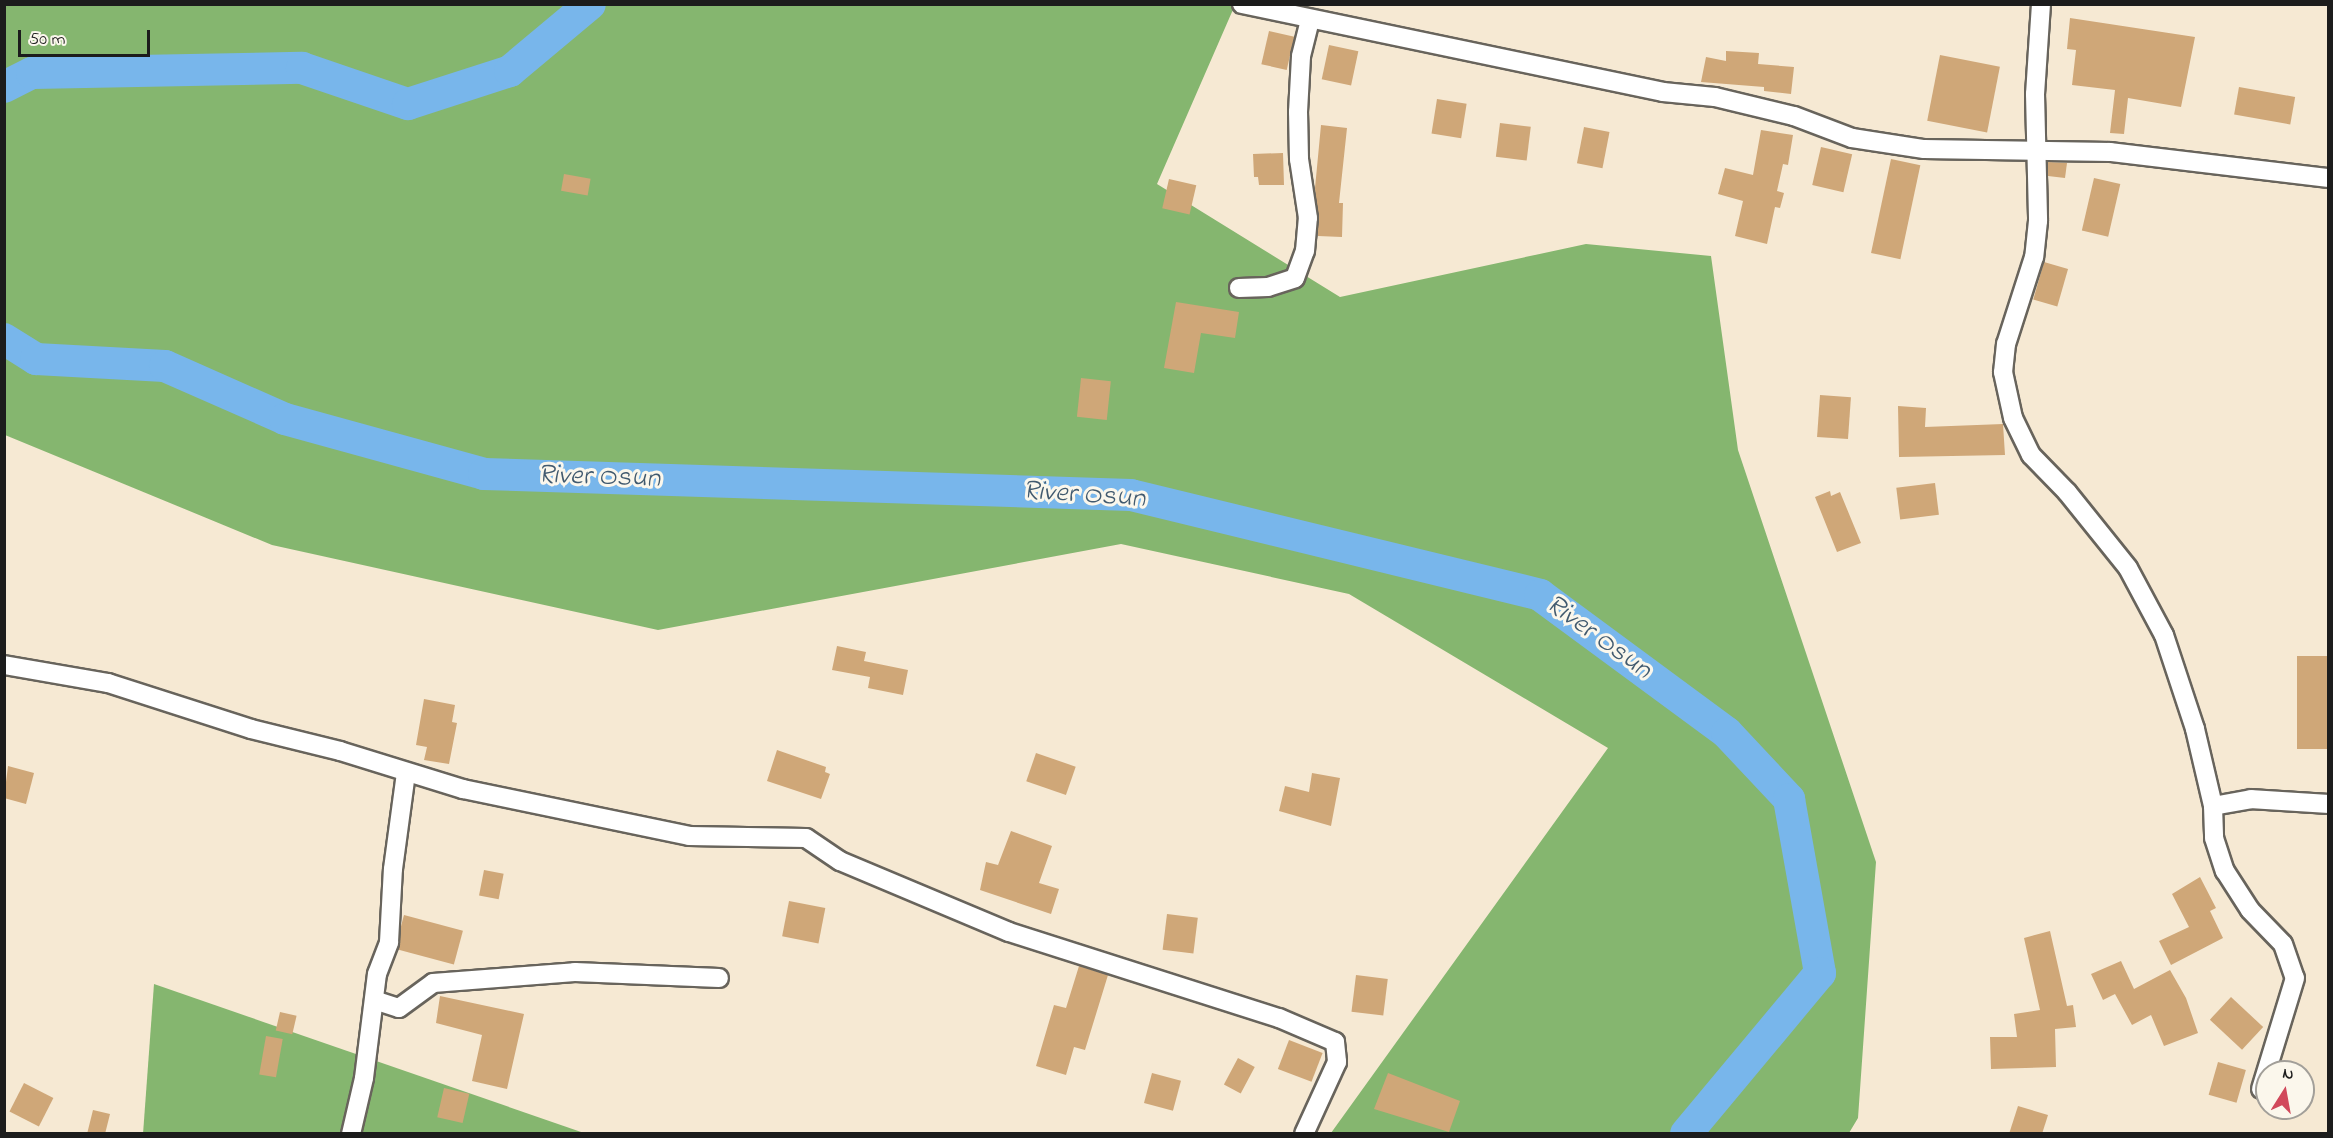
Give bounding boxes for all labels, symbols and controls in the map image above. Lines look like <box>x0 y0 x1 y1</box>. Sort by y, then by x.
scale bar <box>21 18 153 56</box>
text: 50 m <box>29 27 66 53</box>
water label: River Osun <box>537 459 661 497</box>
water label: River Osun <box>1022 475 1146 517</box>
water label: River Osun <box>1538 588 1658 688</box>
north arrow <box>2255 1060 2315 1120</box>
text: N <box>2280 1061 2296 1087</box>

